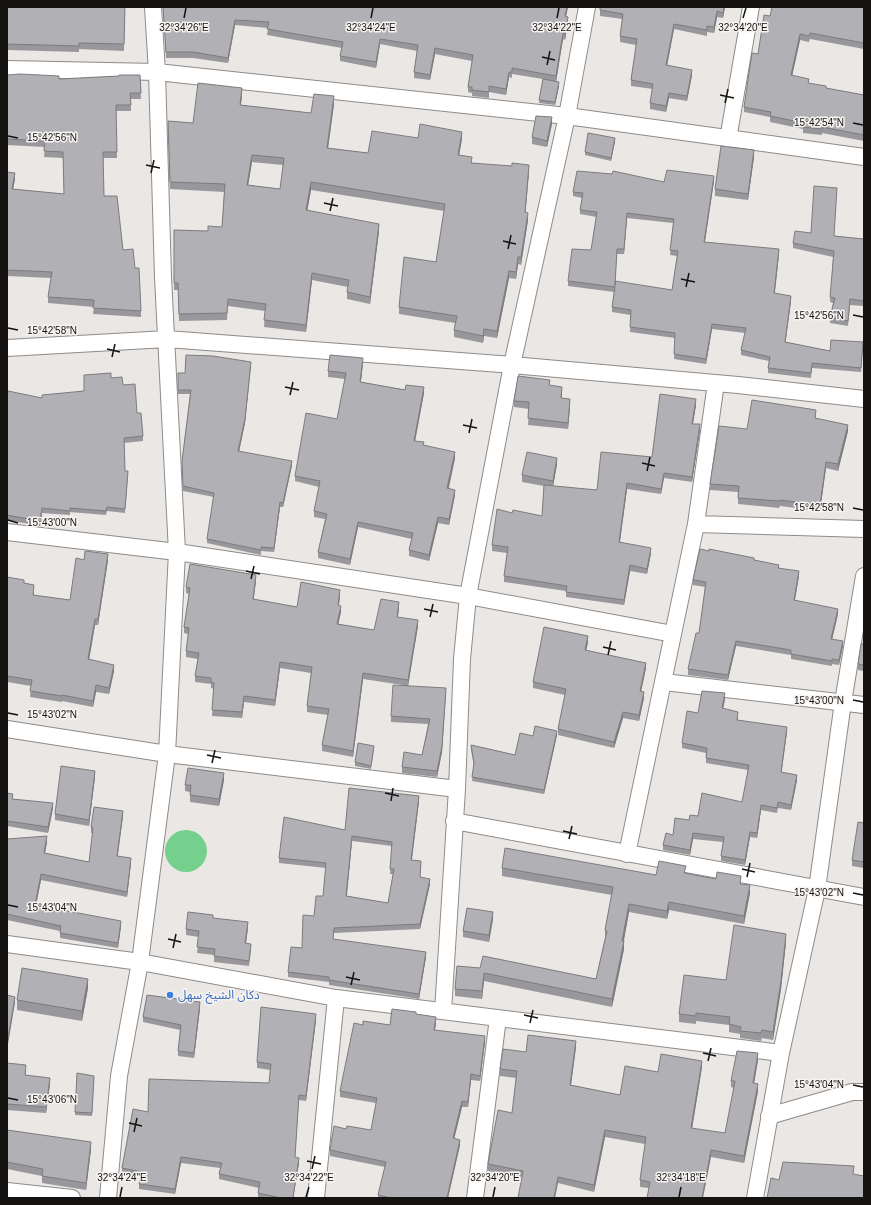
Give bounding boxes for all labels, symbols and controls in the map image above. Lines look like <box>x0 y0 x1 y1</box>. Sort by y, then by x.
text: 32°34'26"E <box>159 22 209 33</box>
text: 32°34'24"E <box>346 22 396 33</box>
text: 32°34'22"E <box>532 22 582 33</box>
text: 32°34'20"E <box>718 22 768 33</box>
text: 15°42'54"N <box>794 117 844 128</box>
text: 15°42'56"N <box>27 132 77 143</box>
text: 15°42'56"N <box>794 310 844 321</box>
text: 15°42'58"N <box>27 325 77 336</box>
text: 15°42'58"N <box>794 502 844 513</box>
text: 15°43'00"N <box>27 517 77 528</box>
text: 15°43'00"N <box>794 695 844 706</box>
text: 15°43'02"N <box>27 709 77 720</box>
text: 15°43'02"N <box>794 887 844 898</box>
text: 15°43'04"N <box>27 902 77 913</box>
place label: دكان الشيخ سهل <box>178 988 260 1004</box>
marker: دكان الشيخ سهل <box>165 990 175 1000</box>
text: 15°43'04"N <box>794 1079 844 1090</box>
text: 15°43'06"N <box>27 1094 77 1105</box>
text: 32°34'24"E <box>97 1172 147 1183</box>
text: 32°34'22"E <box>284 1172 334 1183</box>
text: 32°34'20"E <box>470 1172 520 1183</box>
text: 32°34'18"E <box>656 1172 706 1183</box>

